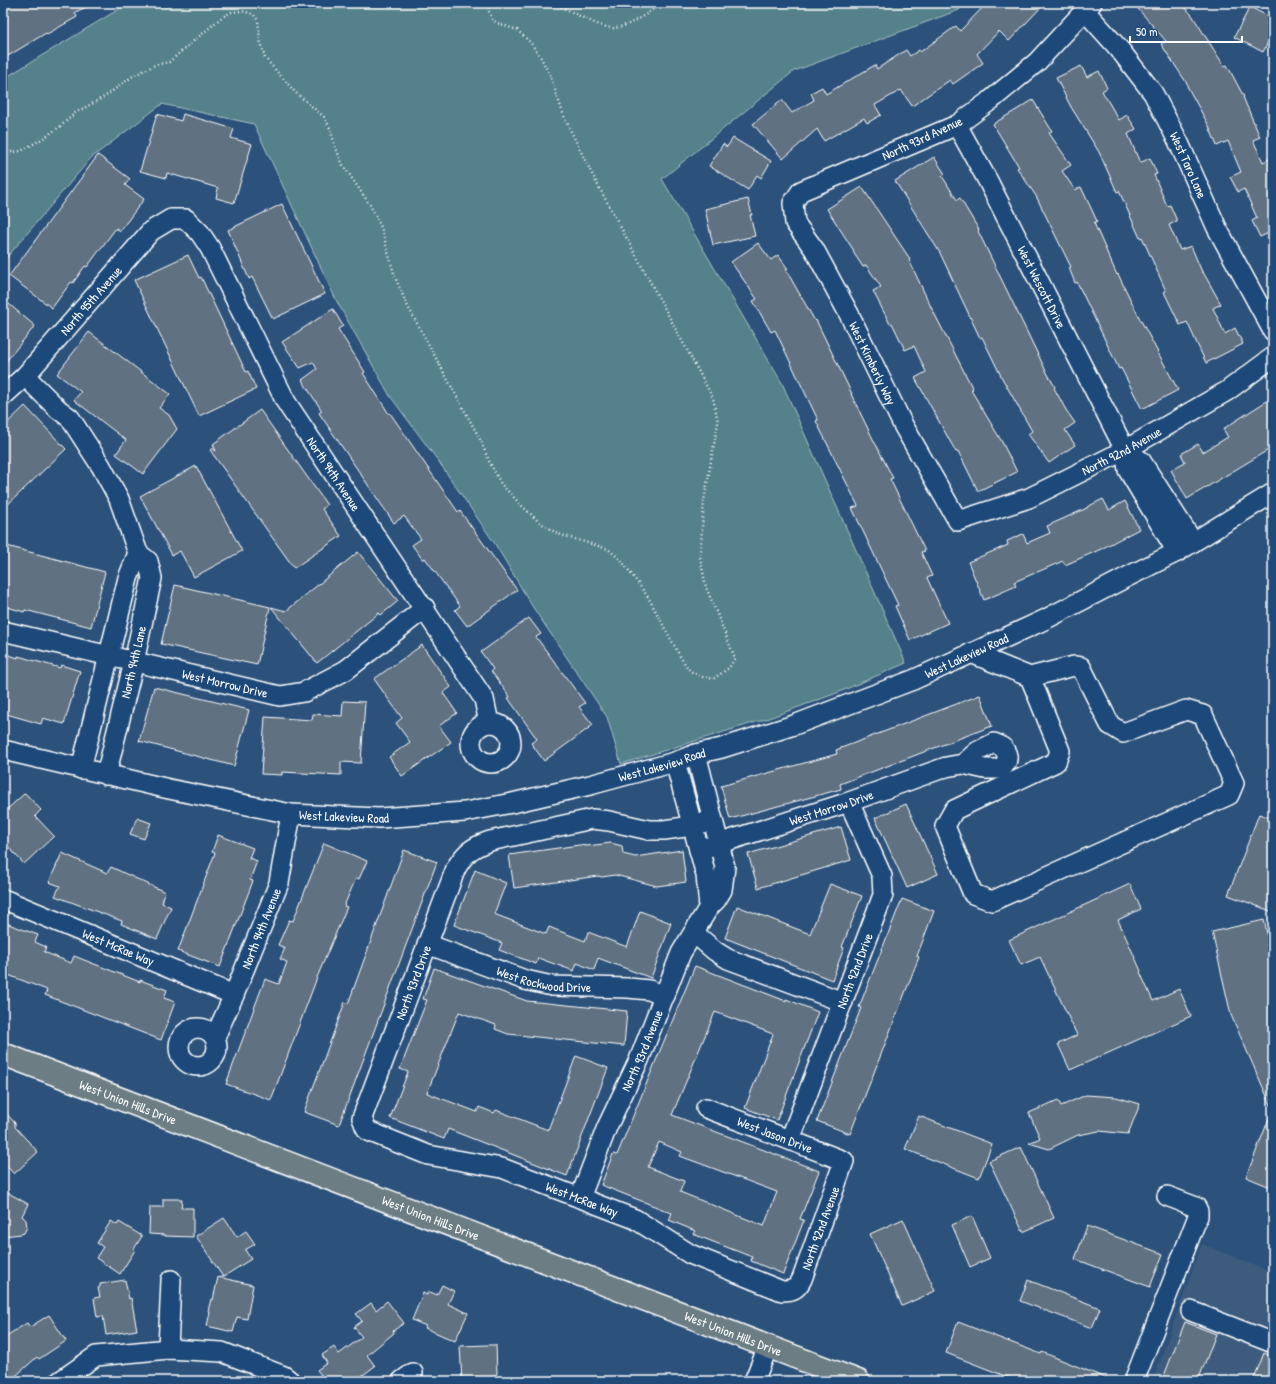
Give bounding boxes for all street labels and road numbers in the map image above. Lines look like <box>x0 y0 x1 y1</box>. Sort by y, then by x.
street label: North 93rd Avenue <box>879 112 965 164</box>
street label: West Taro Lane <box>1166 129 1212 201</box>
street label: West Wescott Drive <box>1013 243 1071 332</box>
street label: North 95th Avenue <box>56 262 126 339</box>
street label: West Kimberly Way <box>845 318 901 408</box>
street label: North 92nd Avenue <box>1078 422 1165 479</box>
street label: North 94th Avenue <box>303 433 365 514</box>
street label: North 94th Lane <box>116 624 150 700</box>
street label: West Lakeview Road <box>922 629 1011 682</box>
street label: West Morrow Drive <box>180 664 270 702</box>
street label: West Lakeview Road <box>616 743 707 786</box>
street label: West Morrow Drive <box>787 785 876 830</box>
street label: West Lakeview Road <box>299 805 389 827</box>
street label: North 94th Avenue <box>236 885 285 971</box>
street label: West McRae Way <box>80 924 158 970</box>
street label: North 92nd Drive <box>832 930 877 1011</box>
street label: North 93rd Drive <box>391 943 435 1022</box>
street label: West Rockwood Drive <box>494 961 591 996</box>
street label: North 93rd Avenue <box>616 1007 667 1094</box>
street label: West Union Hills Drive <box>77 1075 179 1129</box>
street label: West Jason Drive <box>735 1112 815 1157</box>
street label: West McRae Way <box>543 1177 621 1221</box>
street label: North 92nd Avenue <box>797 1184 843 1272</box>
street label: West Union Hills Drive <box>379 1191 482 1244</box>
street label: West Union Hills Drive <box>682 1307 785 1360</box>

